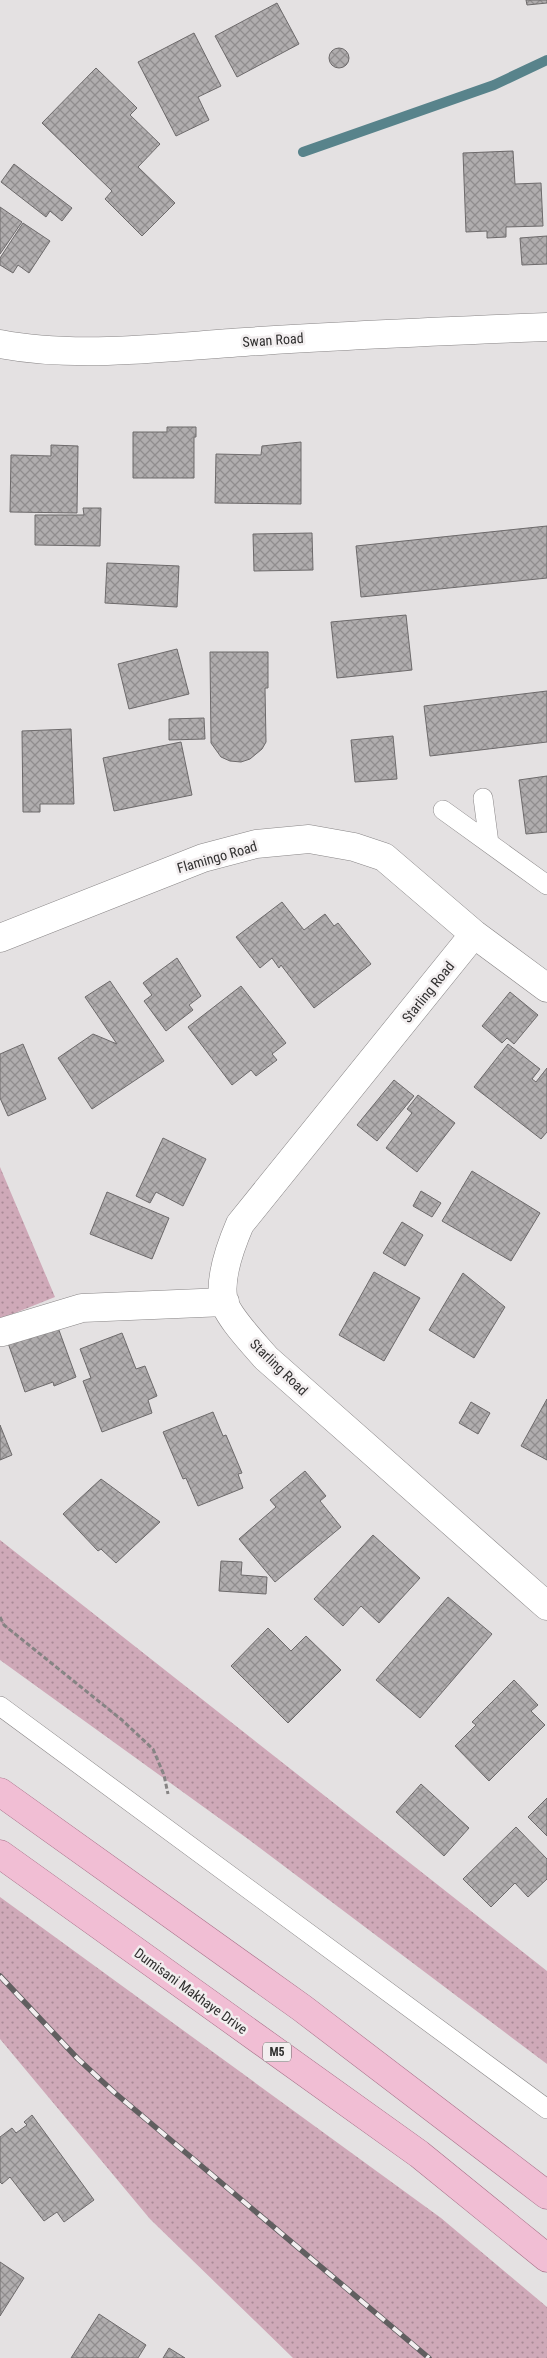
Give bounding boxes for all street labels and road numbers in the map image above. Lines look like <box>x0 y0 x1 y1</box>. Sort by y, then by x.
street label: Swan Road <box>242 330 304 350</box>
street label: Flamingo Road <box>175 838 259 876</box>
street label: Starling Road <box>399 958 457 1026</box>
street label: Starling Road <box>247 1336 311 1398</box>
street label: Dumisani Makhaye Drive <box>132 1945 251 2037</box>
road number: M5 <box>263 2042 291 2062</box>

